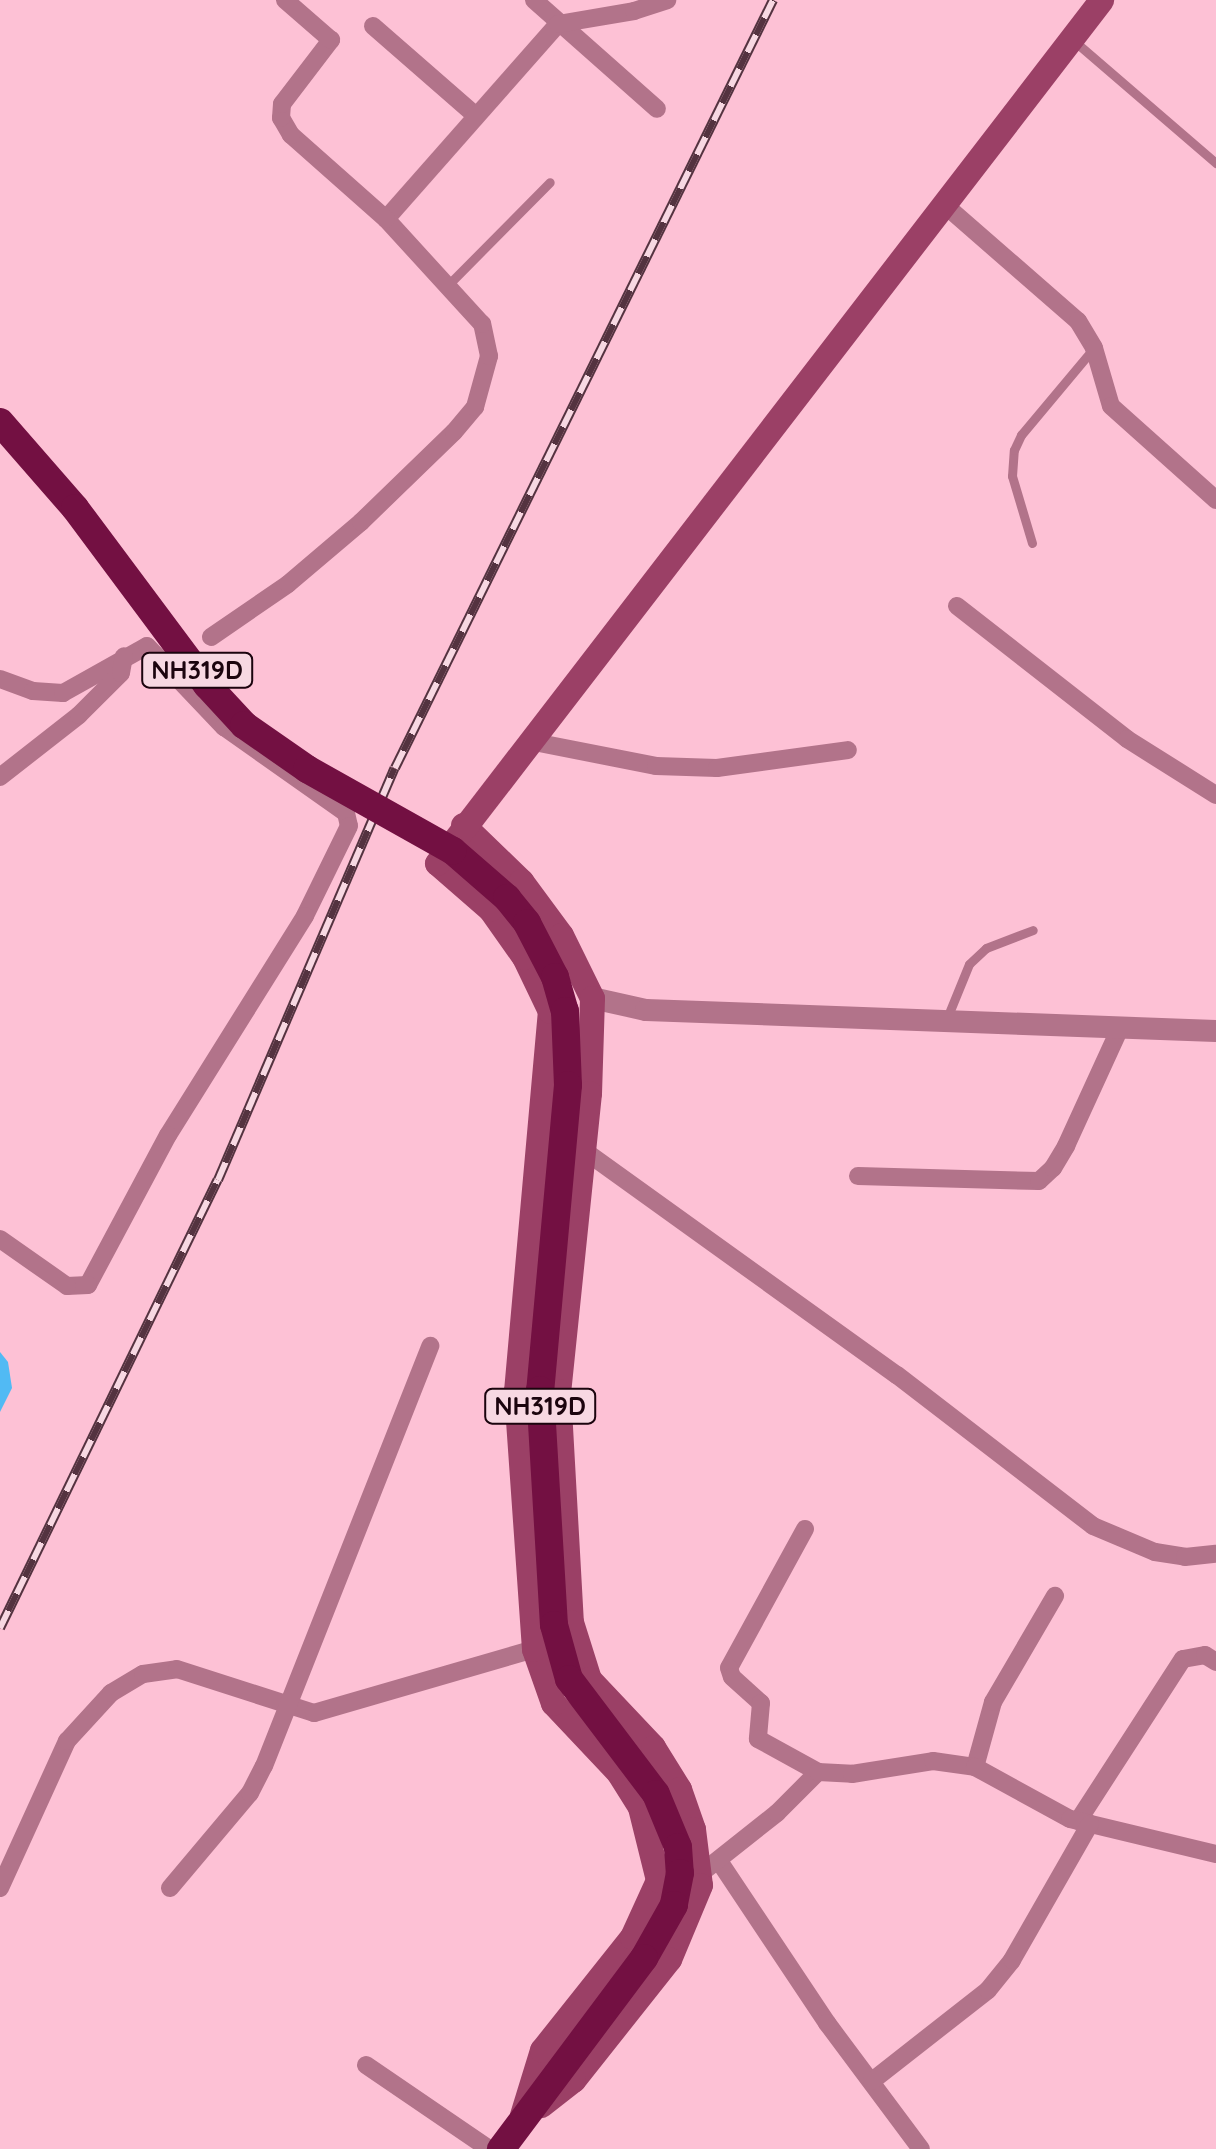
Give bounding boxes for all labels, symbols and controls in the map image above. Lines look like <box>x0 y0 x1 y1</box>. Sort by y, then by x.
road number: NH319D <box>140 650 254 690</box>
road number: NH319D <box>482 1386 598 1426</box>

